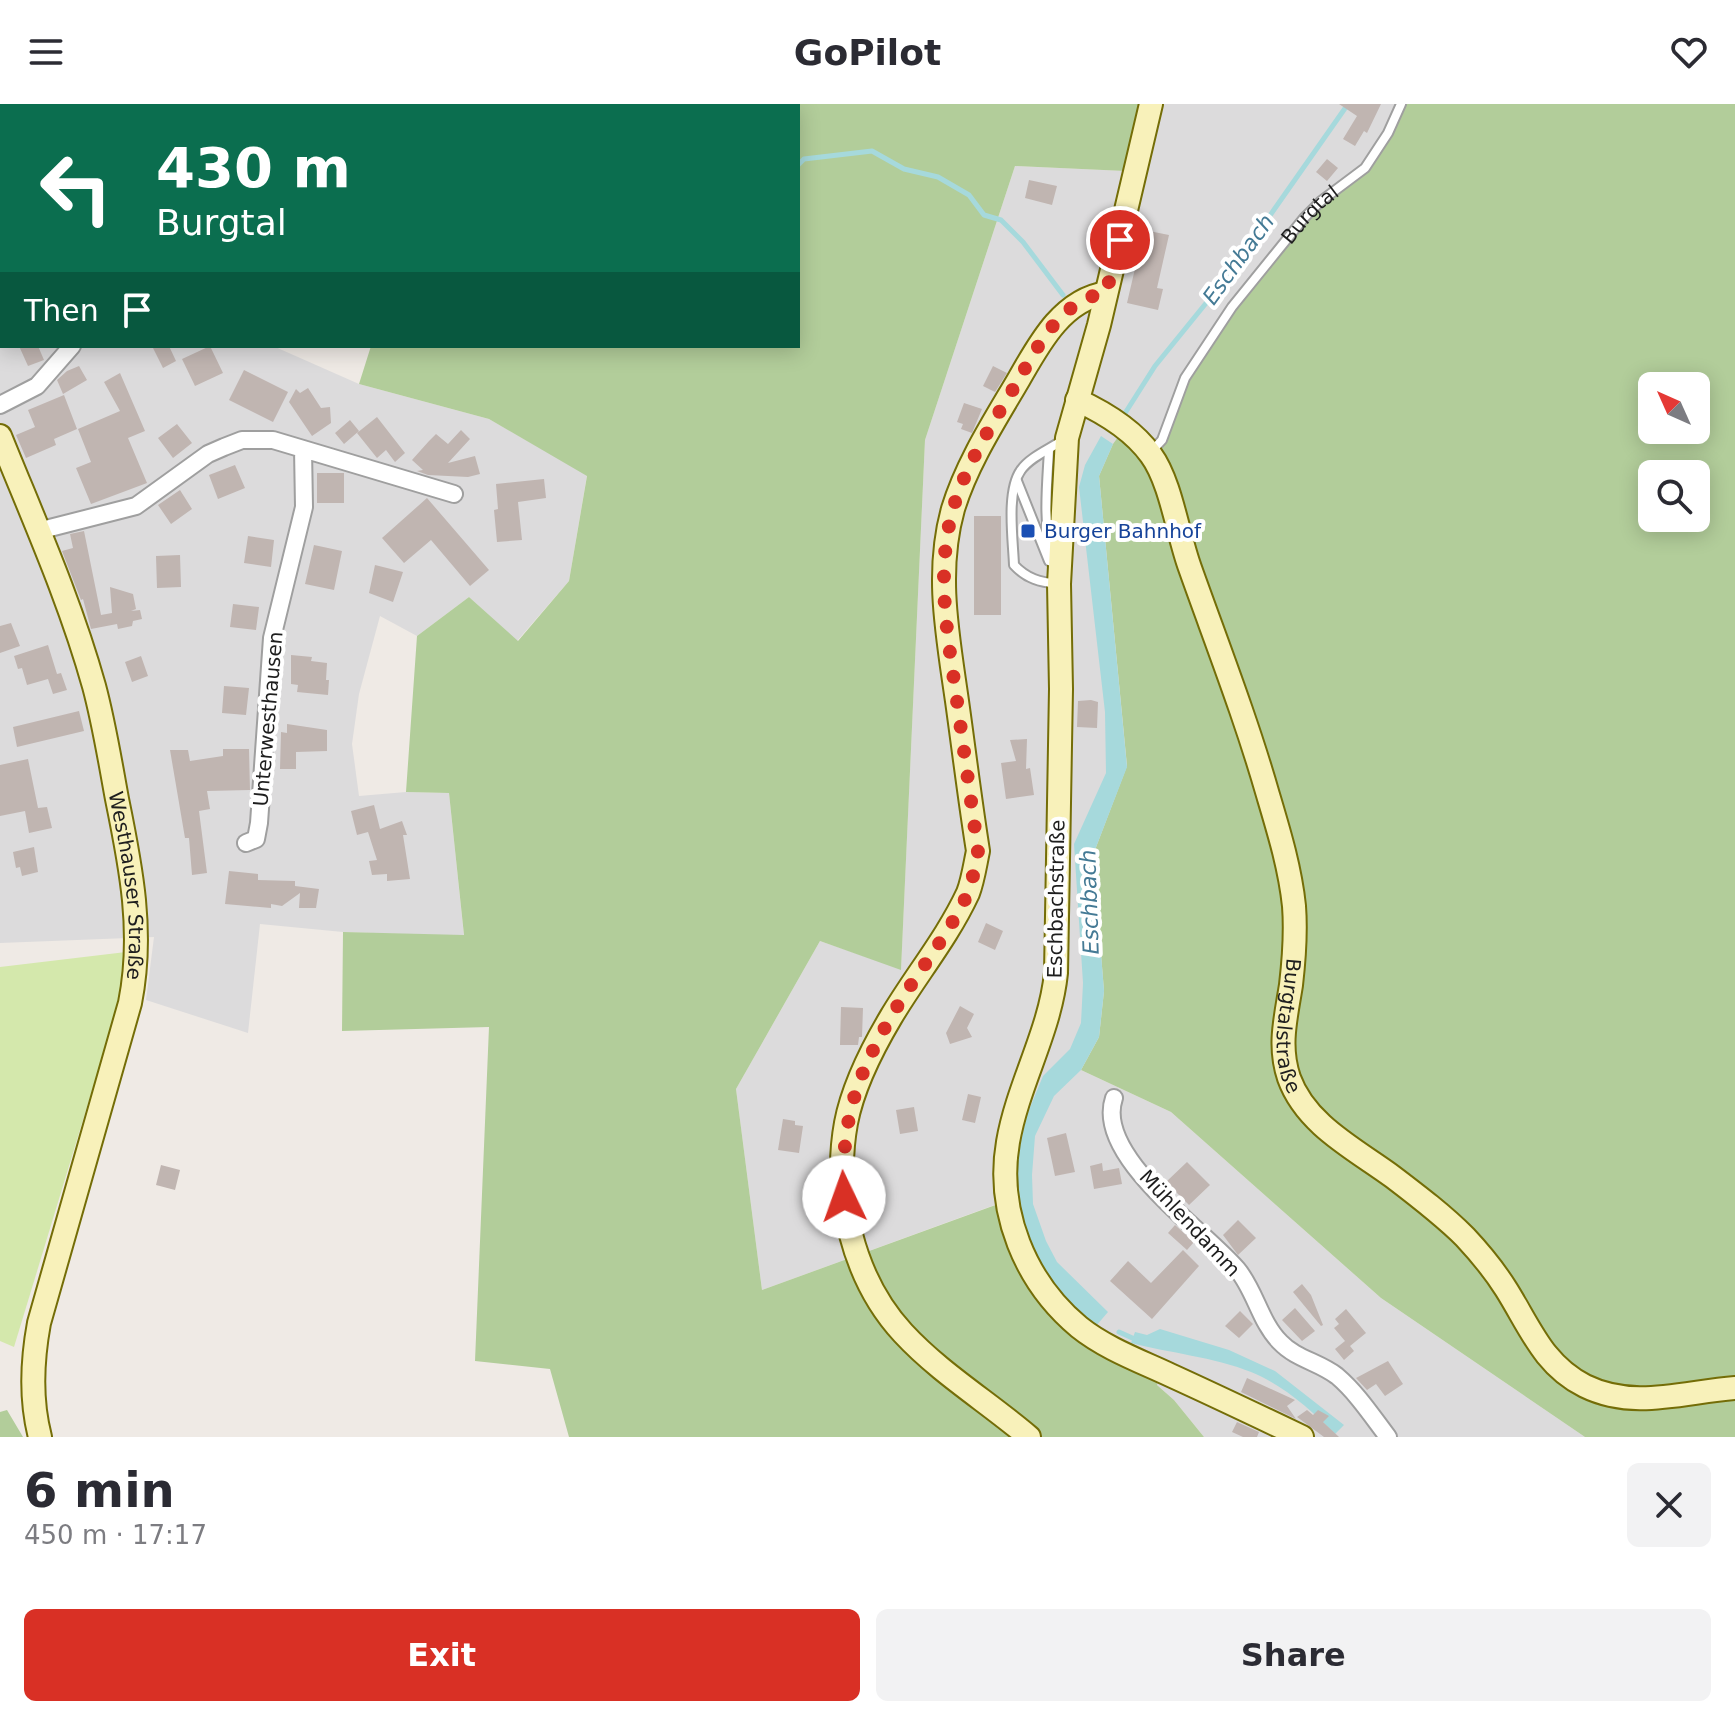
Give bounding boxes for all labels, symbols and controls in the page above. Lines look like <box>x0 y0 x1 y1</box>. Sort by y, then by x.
icon: menu <box>24 30 68 74</box>
icon: heart <box>1667 30 1711 74</box>
text: GoPilot <box>794 32 941 73</box>
text: 430 m <box>156 135 351 200</box>
icon: left <box>24 136 128 240</box>
street label: Burgtal <box>1276 180 1343 249</box>
text: Burgtal <box>156 202 287 243</box>
pin <box>1086 206 1154 274</box>
water label: Eschbach <box>1197 210 1279 309</box>
icon: arrive <box>1098 218 1142 262</box>
icon: arrive <box>115 288 159 332</box>
text: Then <box>24 293 99 328</box>
north arrow <box>1638 372 1710 444</box>
map controls <box>1638 372 1710 532</box>
button: search <box>1638 460 1710 532</box>
place label: Burger Bahnhof <box>1044 519 1202 543</box>
marker: Burger Bahnhof <box>1019 522 1037 540</box>
street label: Unterwesthausen <box>248 630 288 808</box>
street label: Westhauser Straße <box>104 789 148 981</box>
street label: Eschbachstraße <box>1043 819 1069 979</box>
water label: Eschbach <box>1075 849 1104 955</box>
street label: Burgtalstraße <box>1271 957 1306 1097</box>
position arrow <box>802 1155 886 1239</box>
street label: Mühlendamm <box>1134 1165 1246 1281</box>
text: 6 min <box>24 1462 175 1518</box>
button: close <box>1627 1463 1711 1547</box>
text: 450 m · 17:17 <box>24 1520 207 1550</box>
button: Exit <box>24 1609 860 1701</box>
button: Share <box>876 1609 1711 1701</box>

